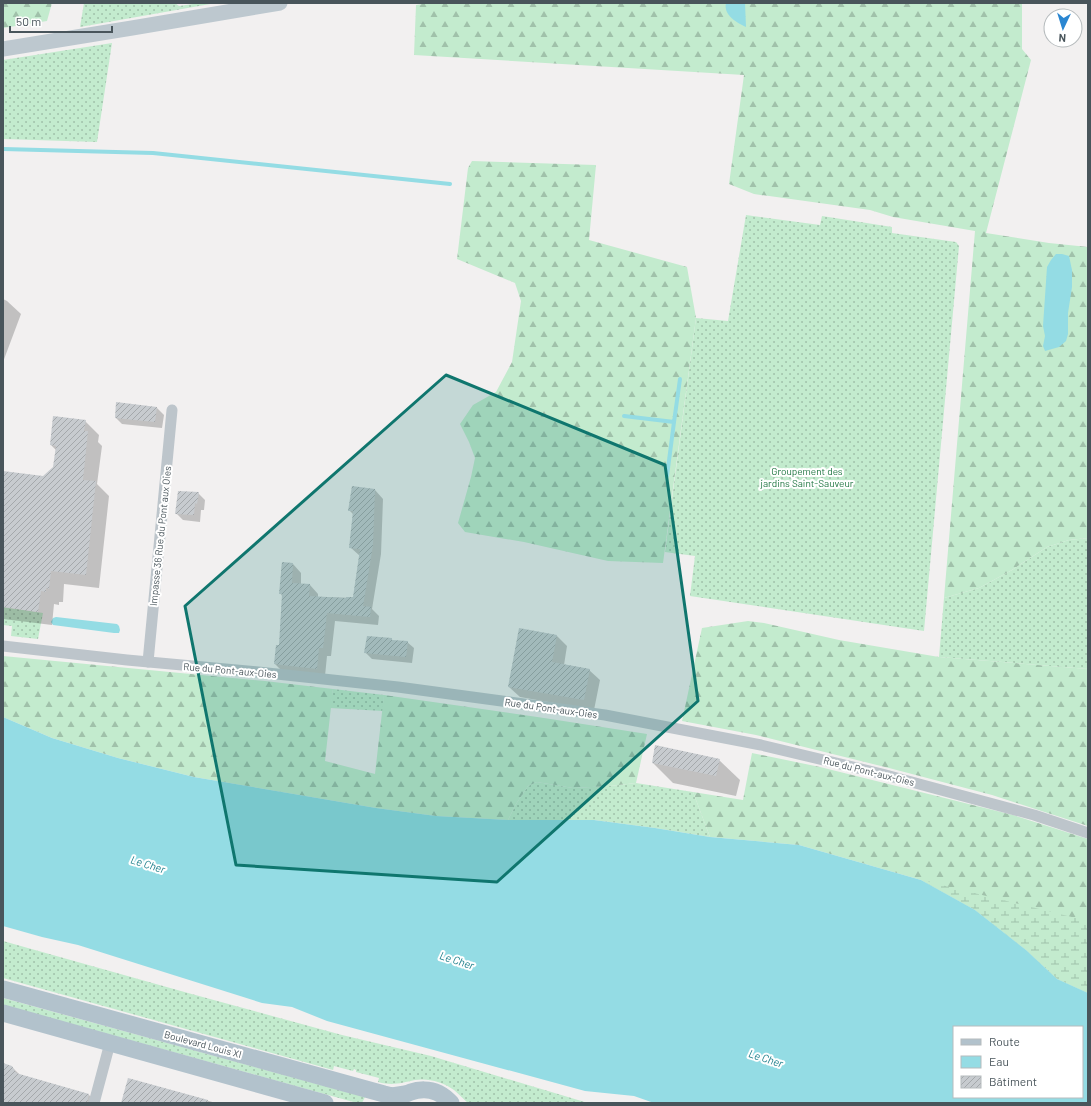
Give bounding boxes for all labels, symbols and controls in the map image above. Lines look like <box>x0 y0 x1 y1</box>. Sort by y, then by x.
scale bar <box>10 8 112 34</box>
north arrow <box>1043 8 1083 48</box>
text: 50 m <box>16 14 41 28</box>
text: N <box>1058 32 1066 45</box>
street label: Impasse 36 Rue du Pont aux Oies <box>147 465 173 606</box>
park label: Groupement des jardins Saint-Sauveur <box>760 465 854 489</box>
street label: Rue du Pont-aux-Oies <box>183 660 277 680</box>
street label: Rue du Pont-aux-Oies <box>504 696 598 720</box>
street label: Rue du Pont-aux-Oies <box>822 754 916 788</box>
water label: Le Cher <box>129 853 168 876</box>
water label: Le Cher <box>438 948 477 972</box>
legend <box>953 1026 1083 1098</box>
street label: Boulevard Louis XI <box>163 1028 243 1060</box>
text: Route <box>989 1034 1020 1048</box>
water label: Le Cher <box>747 1046 786 1070</box>
text: Eau <box>989 1054 1009 1068</box>
text: Bâtiment <box>989 1074 1037 1088</box>

